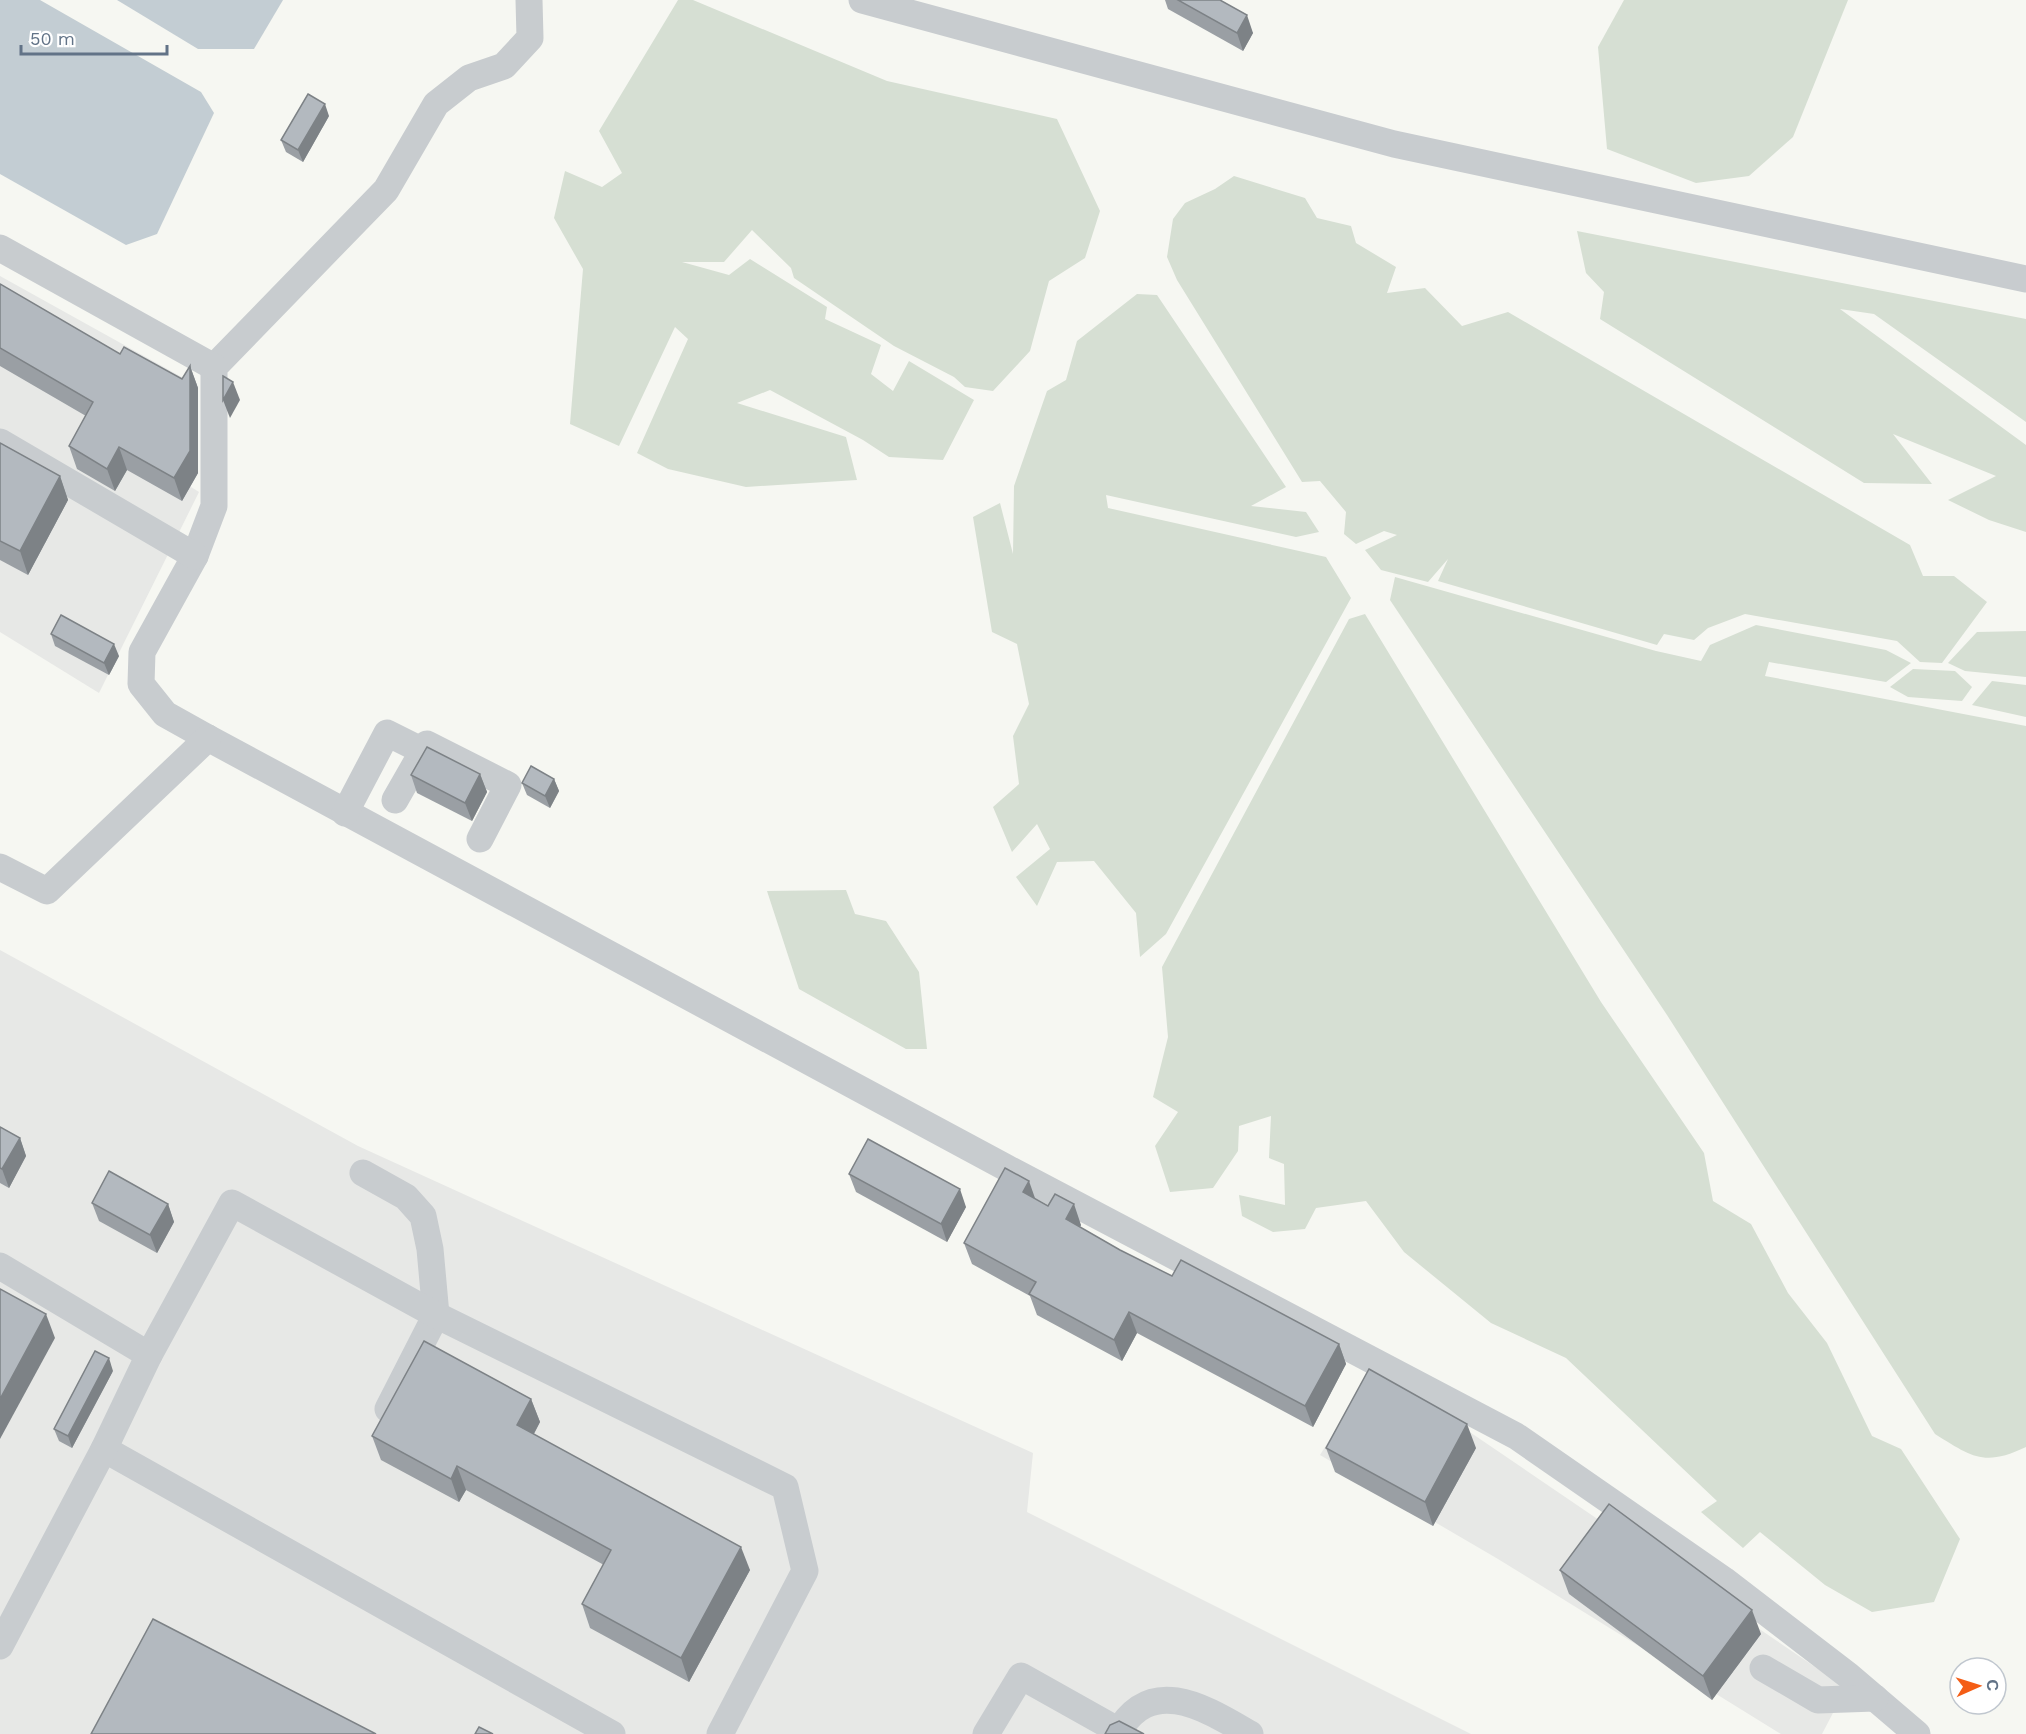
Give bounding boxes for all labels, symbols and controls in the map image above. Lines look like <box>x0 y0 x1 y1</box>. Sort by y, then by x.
scale bar <box>21 18 166 56</box>
text: 50 m <box>30 28 75 49</box>
north arrow <box>1948 1656 2008 1716</box>
text: С <box>1983 1679 2002 1692</box>

